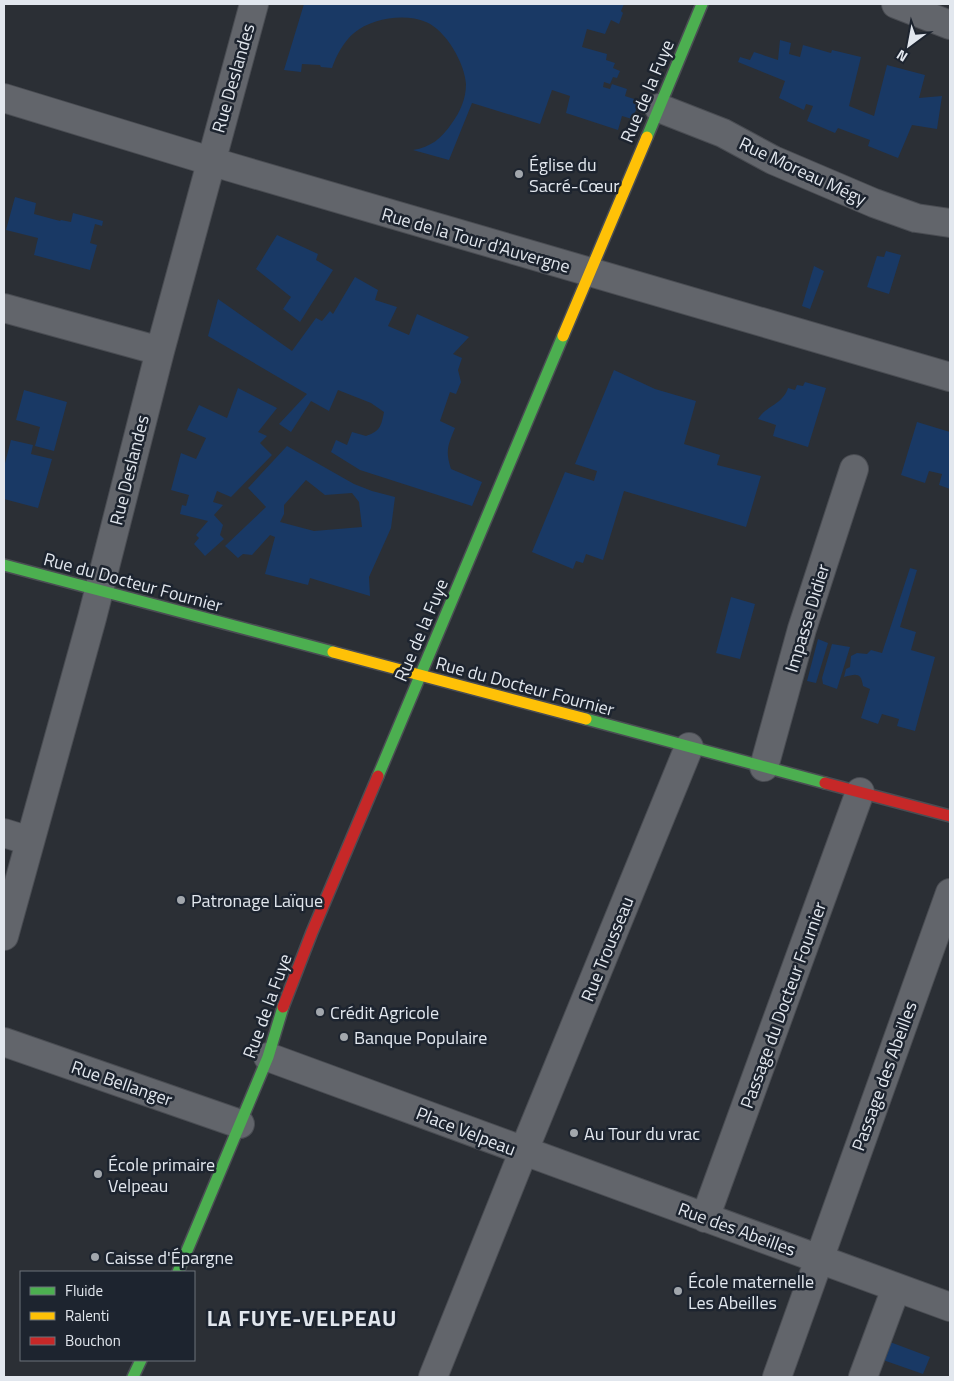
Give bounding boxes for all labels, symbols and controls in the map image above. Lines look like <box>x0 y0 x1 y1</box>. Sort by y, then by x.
street label: Rue Deslandes <box>205 20 261 136</box>
north arrow <box>884 20 934 70</box>
street label: Rue de la Fuye <box>613 35 681 147</box>
text: N <box>892 45 912 68</box>
street label: Rue Moreau Mégy <box>735 130 871 213</box>
place label: Église du Sacré-Cœur <box>529 151 619 199</box>
marker: Église du Sacré-Cœur <box>513 168 525 180</box>
street label: Rue de la Tour d'Auvergne <box>379 200 573 280</box>
street label: Rue Deslandes <box>102 412 156 528</box>
street label: Rue du Docteur Fournier <box>41 545 225 619</box>
street label: Impasse Didier <box>778 560 836 676</box>
street label: Rue de la Fuye <box>387 574 455 686</box>
street label: Rue du Docteur Fournier <box>433 649 617 723</box>
place label: Patronage Laïque <box>191 887 323 914</box>
street label: Rue Trousseau <box>574 892 640 1006</box>
marker: Patronage Laïque <box>175 894 187 906</box>
street label: Passage du Docteur Fournier <box>733 898 833 1112</box>
street label: Rue de la Fuye <box>236 950 298 1062</box>
street label: Passage des Abeilles <box>844 997 924 1155</box>
place label: Crédit Agricole <box>330 999 439 1026</box>
marker: Crédit Agricole <box>314 1006 326 1018</box>
place label: Banque Populaire <box>354 1024 487 1051</box>
marker: Banque Populaire <box>338 1031 350 1043</box>
street label: Rue Bellanger <box>68 1053 176 1113</box>
street label: Place Velpeau <box>412 1100 520 1162</box>
place label: Au Tour du vrac <box>584 1120 700 1147</box>
marker: Au Tour du vrac <box>568 1127 580 1139</box>
place label: École primaire Velpeau <box>108 1151 215 1199</box>
marker: École primaire Velpeau <box>92 1168 104 1180</box>
street label: Rue des Abeilles <box>674 1195 800 1263</box>
place label: Caisse d'Épargne <box>105 1244 233 1271</box>
marker: Caisse d'Épargne <box>89 1251 101 1263</box>
place label: École maternelle Les Abeilles <box>688 1268 814 1316</box>
legend <box>20 1271 195 1361</box>
text: Fluide <box>65 1279 103 1302</box>
marker: École maternelle Les Abeilles <box>672 1285 684 1297</box>
district label: LA FUYE-VELPEAU <box>207 1301 397 1335</box>
text: Ralenti <box>65 1304 109 1327</box>
text: Bouchon <box>65 1329 121 1352</box>

